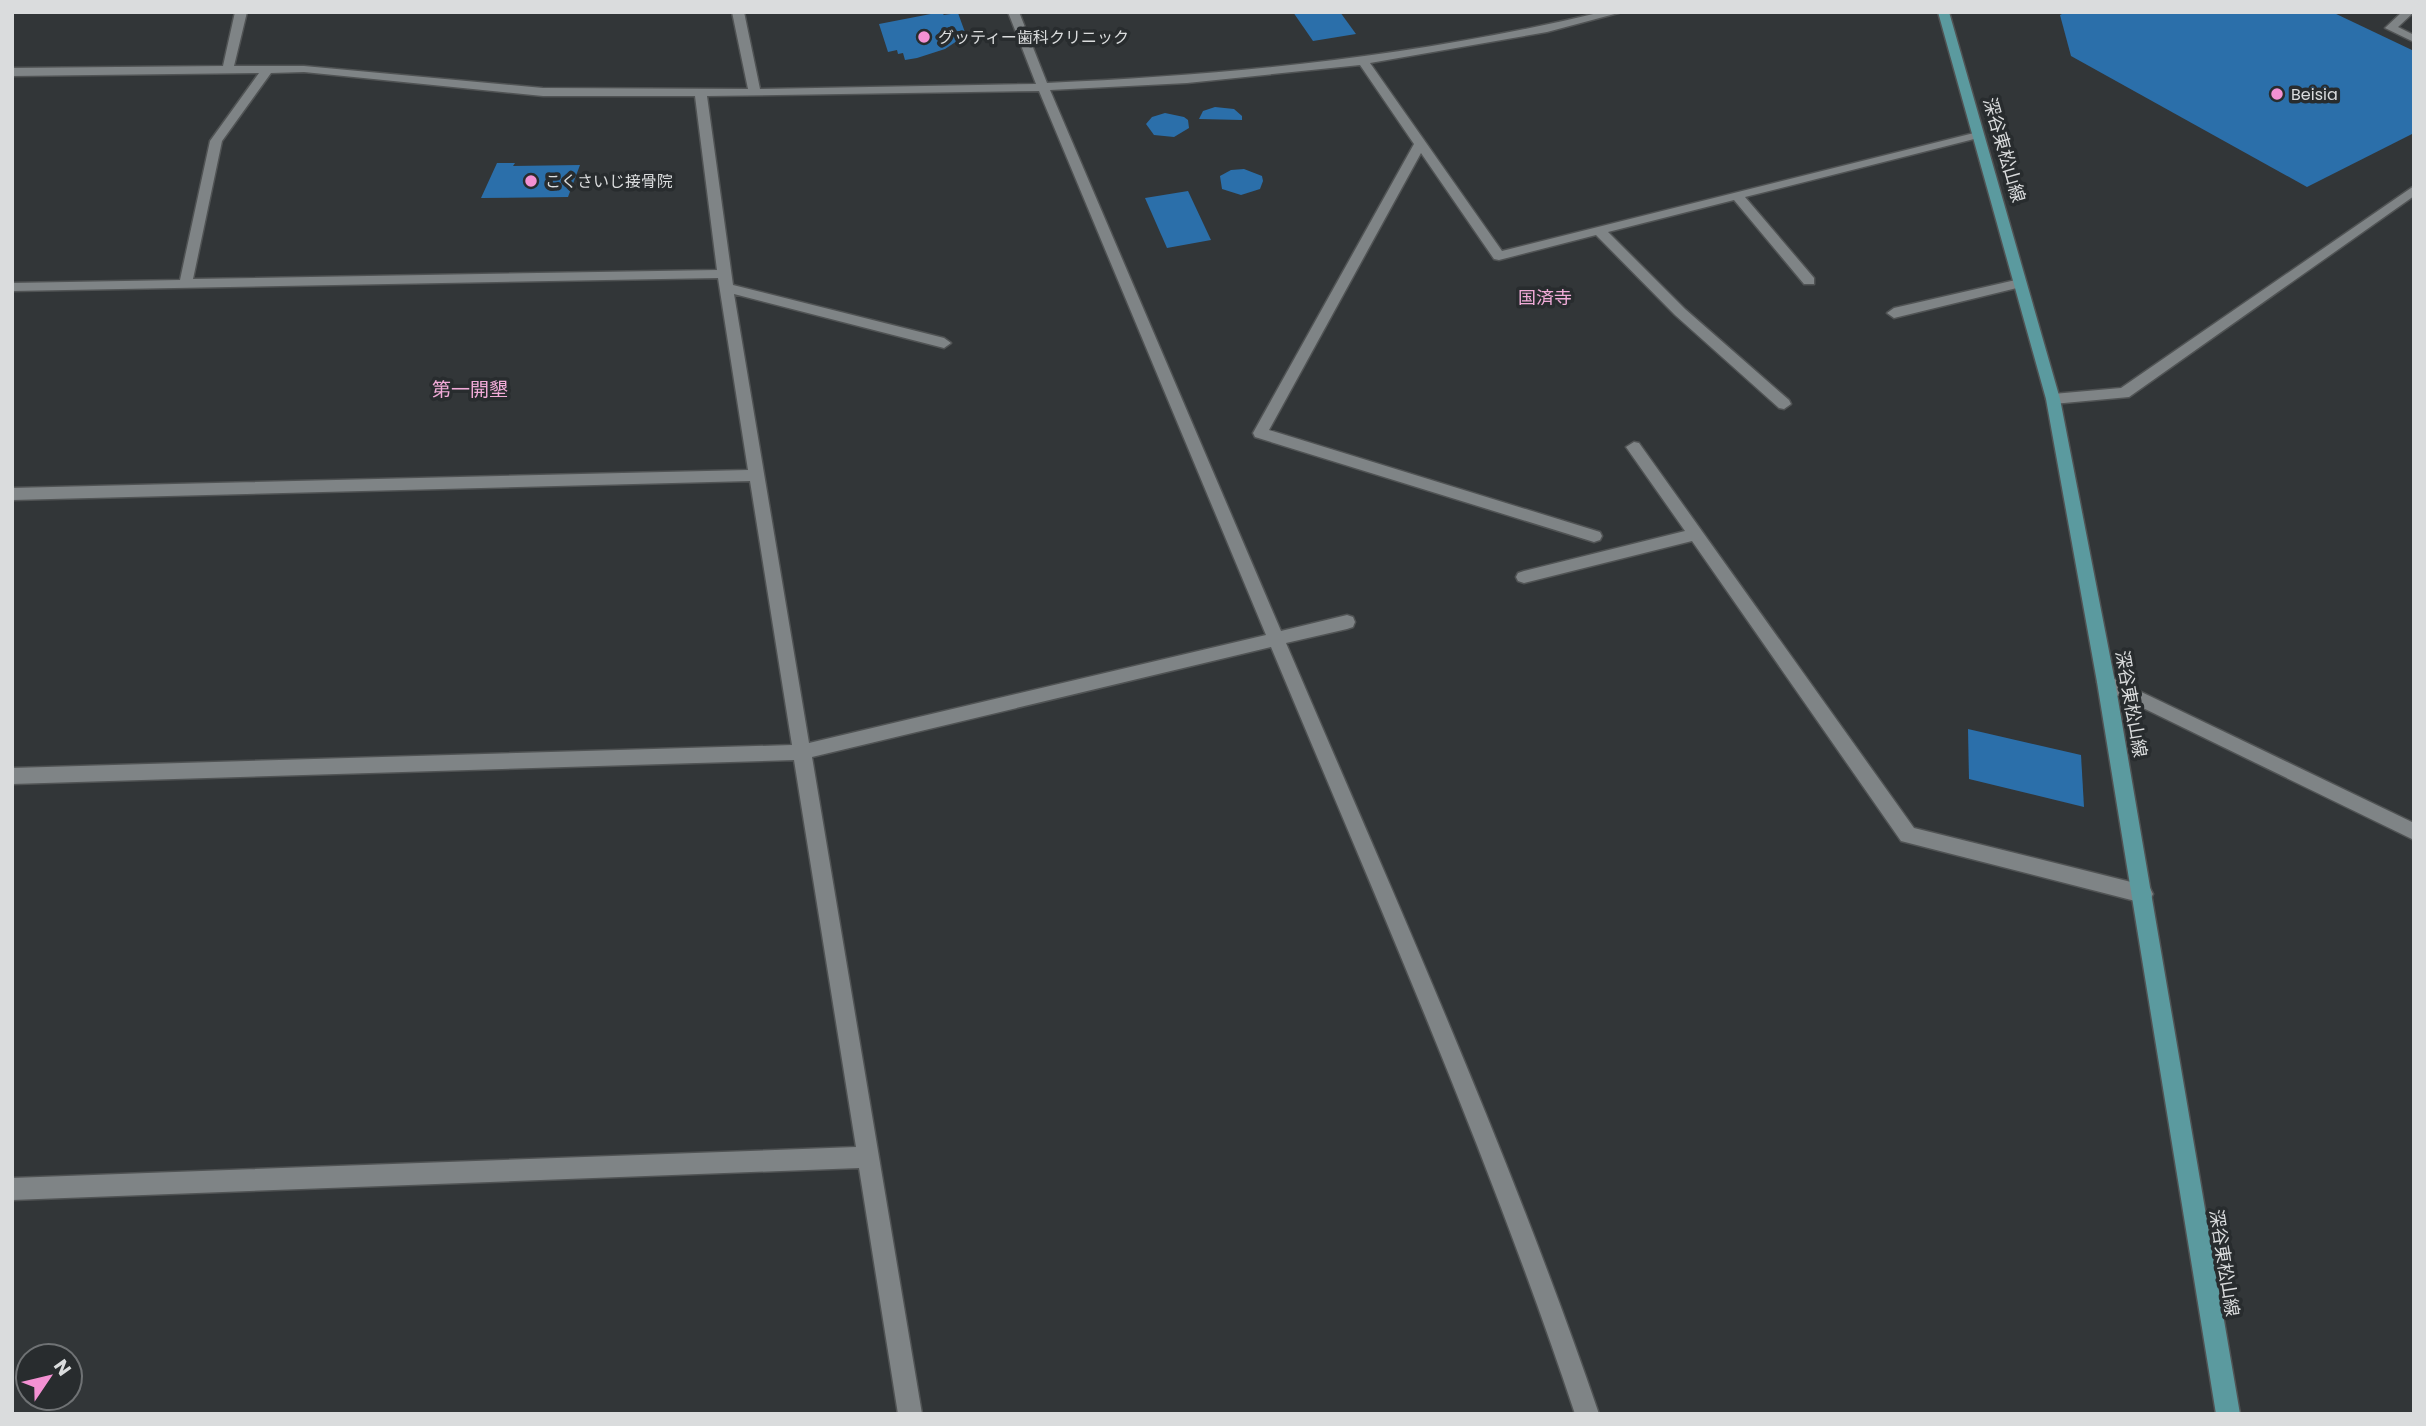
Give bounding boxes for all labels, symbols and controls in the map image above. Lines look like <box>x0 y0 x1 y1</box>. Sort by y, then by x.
place label: グッティー歯科クリニック <box>938 26 1129 49</box>
marker: グッティー歯科クリニック <box>916 29 932 45</box>
place label: Beisia <box>2291 83 2338 106</box>
marker: Beisia <box>2269 86 2285 102</box>
street label: 深谷東松山線 <box>1978 95 2031 205</box>
place label: こくさいじ接骨院 <box>545 170 673 193</box>
marker: こくさいじ接骨院 <box>523 173 539 189</box>
district label: 国済寺 <box>1518 285 1572 310</box>
district label: 第一開墾 <box>432 376 508 403</box>
street label: 深谷東松山線 <box>2110 649 2153 759</box>
street label: 深谷東松山線 <box>2204 1208 2245 1318</box>
north arrow <box>14 1342 84 1412</box>
text: N <box>47 1354 78 1381</box>

